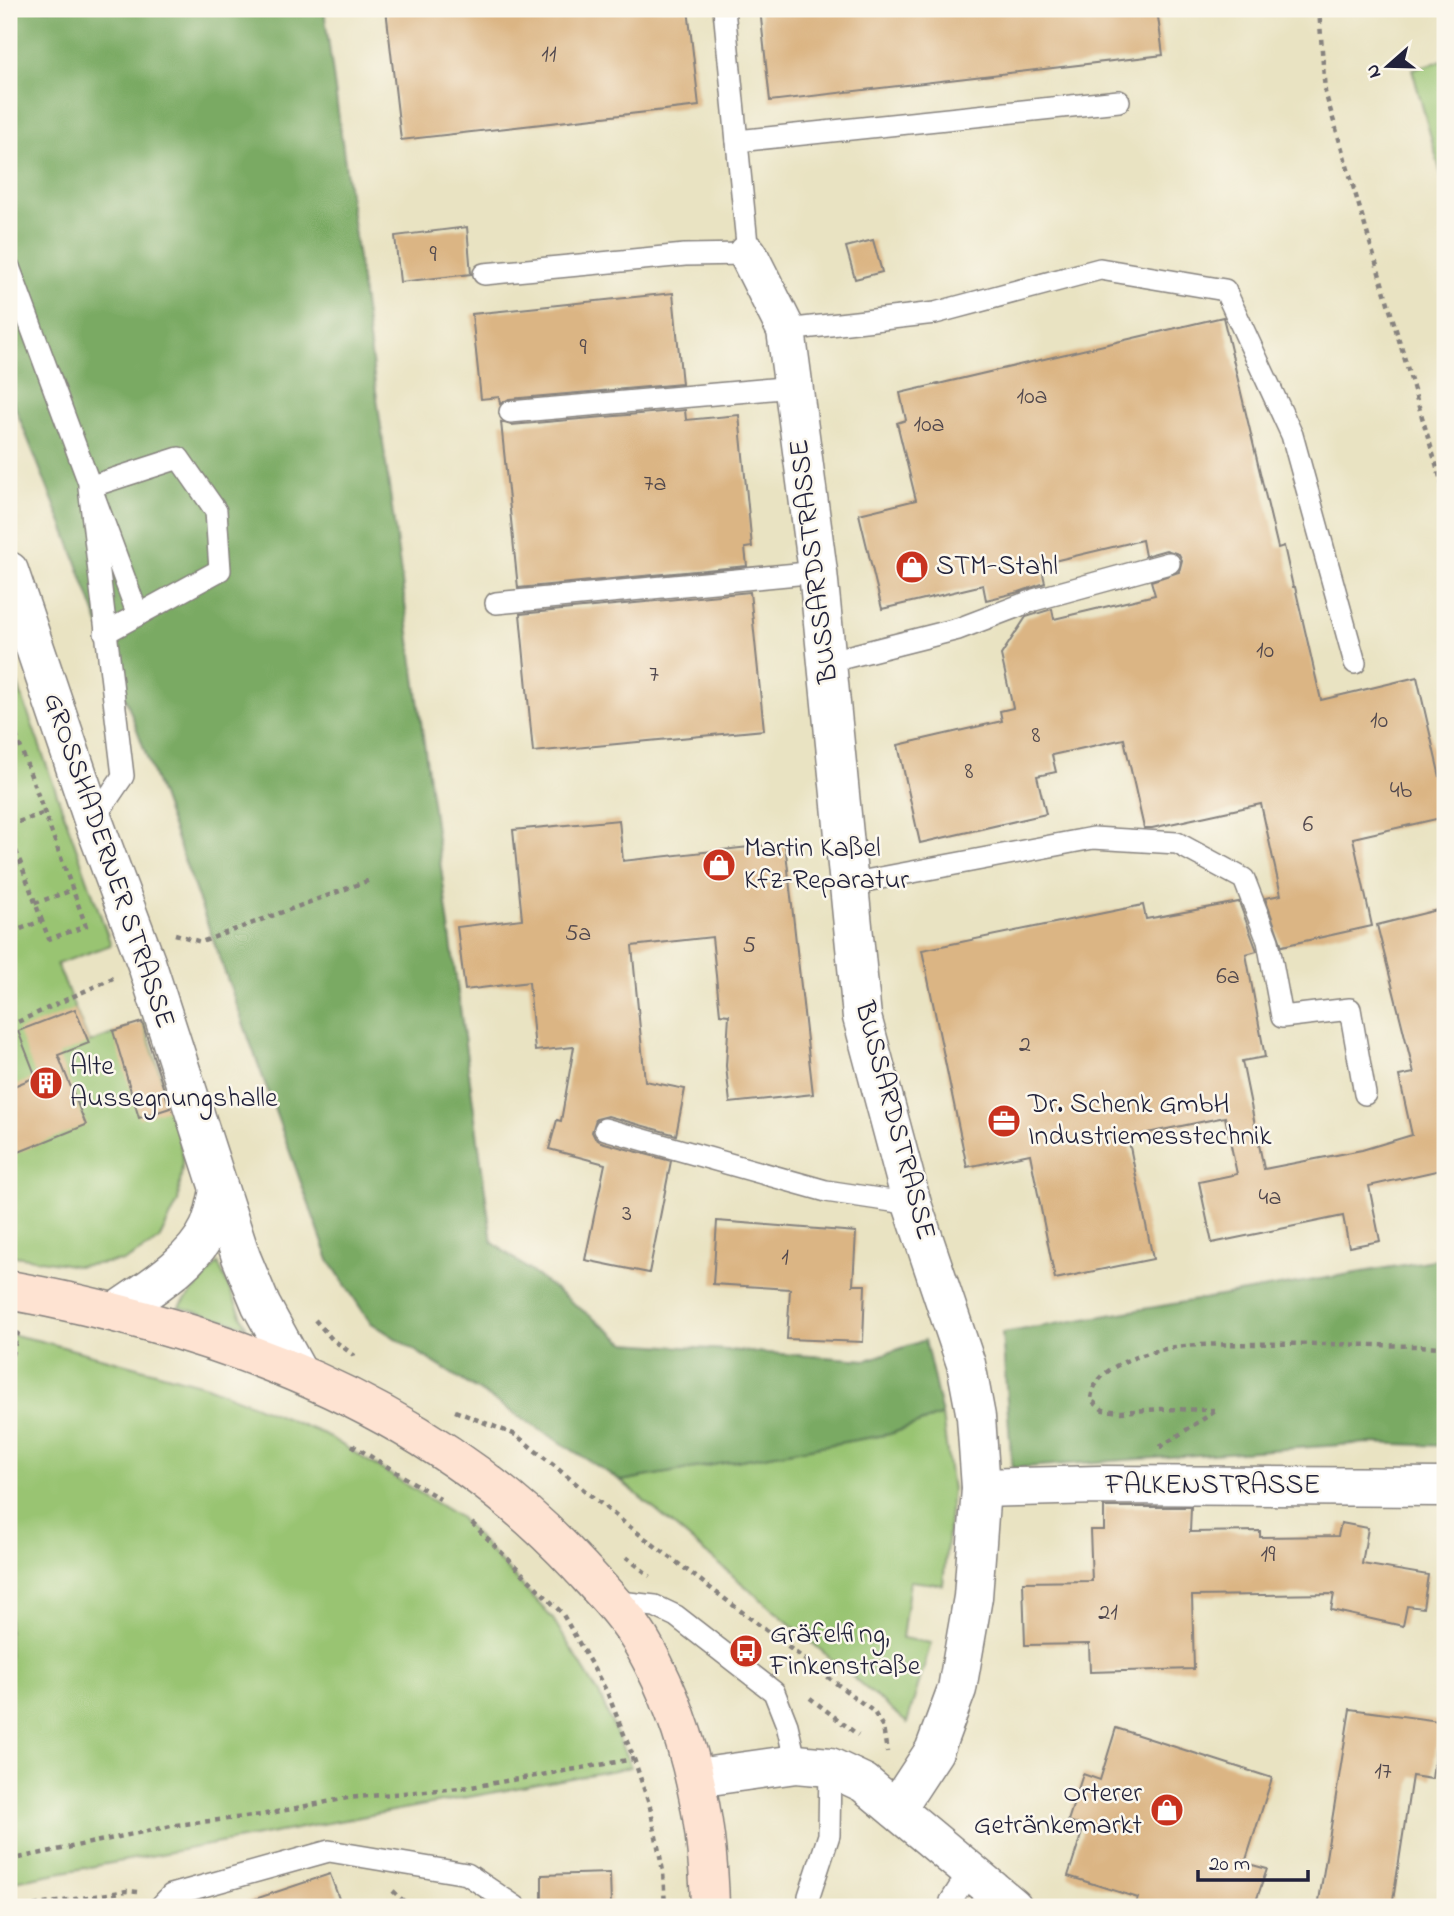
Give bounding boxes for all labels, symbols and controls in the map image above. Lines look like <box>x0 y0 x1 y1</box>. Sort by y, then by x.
north arrow <box>1352 32 1422 102</box>
house number: 11 <box>541 38 557 73</box>
text: N <box>1359 60 1389 82</box>
house number: 9 <box>429 238 437 273</box>
house number: 9 <box>579 331 587 366</box>
house number: 10a <box>1017 380 1047 415</box>
house number: 10a <box>914 408 944 443</box>
street label: BUSSARDSTRASSE <box>780 437 850 686</box>
house number: 7a <box>644 467 666 502</box>
place label: STM-Stahl <box>936 547 1058 588</box>
shop icon: STM-Stahl <box>893 548 931 586</box>
house number: 10 <box>1256 634 1274 669</box>
house number: 7 <box>649 658 659 693</box>
street label: GROSSHADERNER STRASSE <box>31 688 185 1034</box>
house number: 10 <box>1370 704 1388 739</box>
house number: 8 <box>1032 719 1041 754</box>
house number: 8 <box>965 755 974 790</box>
house number: 4b <box>1390 774 1413 809</box>
house number: 6 <box>1303 808 1314 843</box>
place label: Martin Kaßel Kfz-Reparatur <box>744 829 909 902</box>
shop icon: Martin Kaßel Kfz-Reparatur <box>700 846 738 884</box>
house number: 5a <box>565 917 591 952</box>
house number: 5 <box>742 929 756 964</box>
house number: 6a <box>1216 960 1240 995</box>
street label: BUSSARDSTRASSE <box>842 996 946 1245</box>
house number: 2 <box>1019 1028 1031 1063</box>
place label: Alte Aussegnungshalle <box>70 1047 278 1120</box>
building icon: Alte Aussegnungshalle <box>27 1064 65 1102</box>
place label: Dr. Schenk GmbH Industriemesstechnik <box>1027 1085 1272 1158</box>
office icon: Dr. Schenk GmbH Industriemesstechnik <box>985 1102 1023 1140</box>
house number: 4a <box>1259 1181 1281 1216</box>
house number: 3 <box>622 1197 632 1232</box>
house number: 1 <box>781 1241 789 1276</box>
street label: FALKENSTRASSE <box>1105 1466 1320 1507</box>
house number: 19 <box>1261 1538 1276 1573</box>
house number: 21 <box>1098 1596 1118 1631</box>
place label: Gräfelfing, Finkenstraße <box>769 1615 921 1688</box>
bus stop icon: Gräfelfing, Finkenstraße <box>727 1632 765 1670</box>
house number: 17 <box>1374 1755 1392 1790</box>
place label: Orterer Getränkemarkt <box>974 1774 1142 1847</box>
shop icon: Orterer Getränkemarkt <box>1148 1791 1186 1829</box>
scale bar <box>1198 1839 1309 1883</box>
text: 20 m <box>1209 1850 1250 1880</box>

